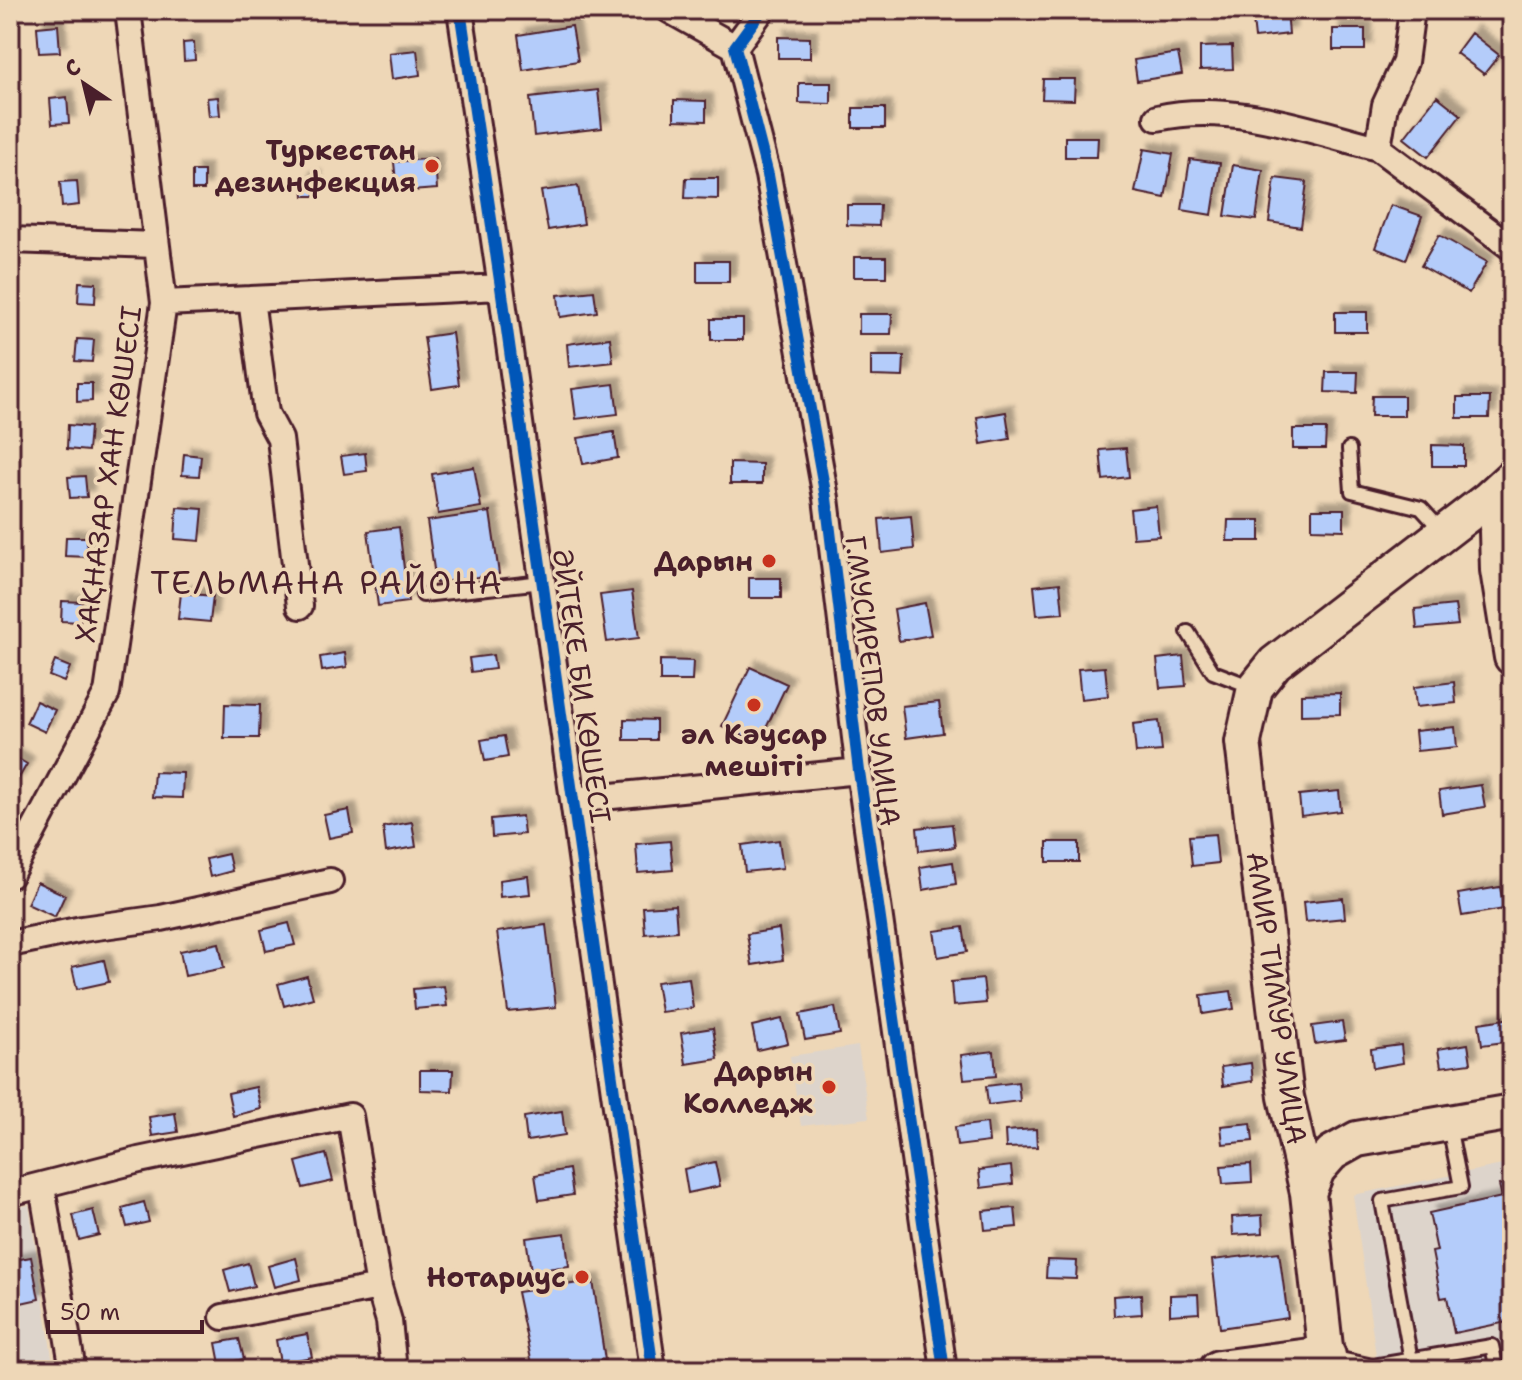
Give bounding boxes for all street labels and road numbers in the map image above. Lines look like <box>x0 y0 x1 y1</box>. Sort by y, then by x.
street label: ХАҚНАЗАР ХАН КӨШЕСІ <box>66 303 150 645</box>
street label: Г.МУСИРЕПОВ УЛИЦА <box>836 533 910 829</box>
street label: ӘЙТЕКЕ БИ КӨШЕСІ <box>544 546 620 826</box>
street label: АМИР ТИМУР УЛИЦА <box>1238 849 1316 1147</box>

